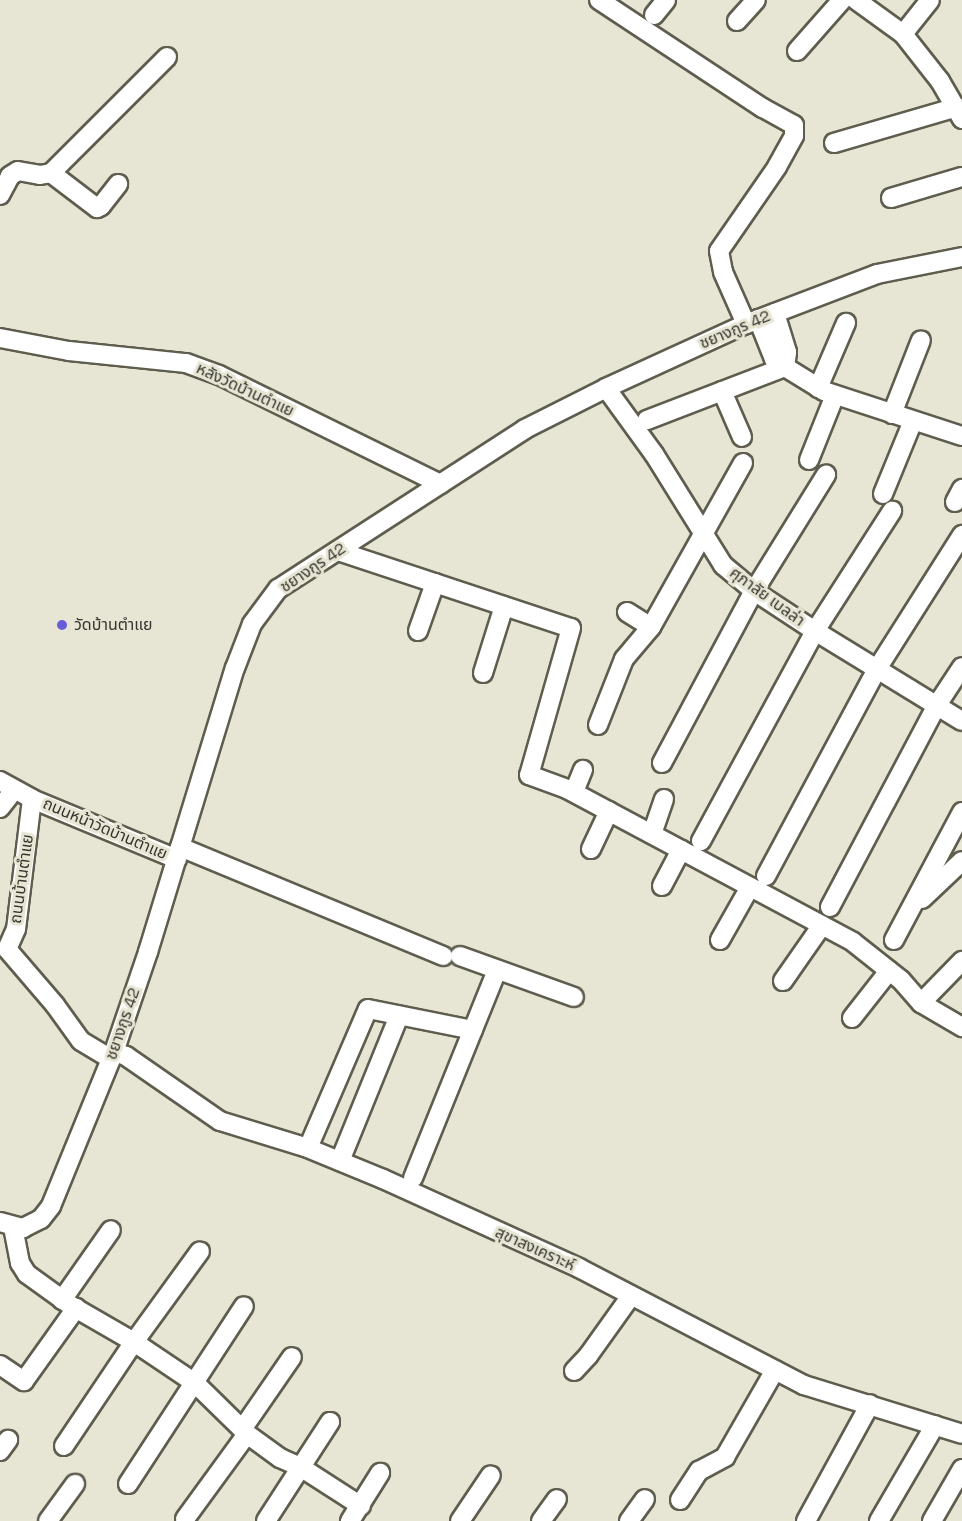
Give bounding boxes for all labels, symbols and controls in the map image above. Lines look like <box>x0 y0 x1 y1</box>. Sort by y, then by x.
street label: ชยางกูร 42 <box>697 307 773 353</box>
street label: หลังวัดบ้านตำแย <box>193 359 297 421</box>
street label: ชยางกูร 42 <box>277 539 349 597</box>
street label: ศุภาลัย เบลล่า <box>726 563 808 631</box>
place label: วัดบ้านตำแย <box>74 615 152 635</box>
marker: วัดบ้านตำแย <box>55 618 69 632</box>
street label: ถนนหน้าวัดบ้านตำแย <box>40 794 170 864</box>
street label: ถนนบ้านตำแย <box>6 833 38 925</box>
street label: ชยางกูร 42 <box>102 986 144 1062</box>
street label: สุขาสงเคราะห์ <box>492 1223 578 1275</box>

